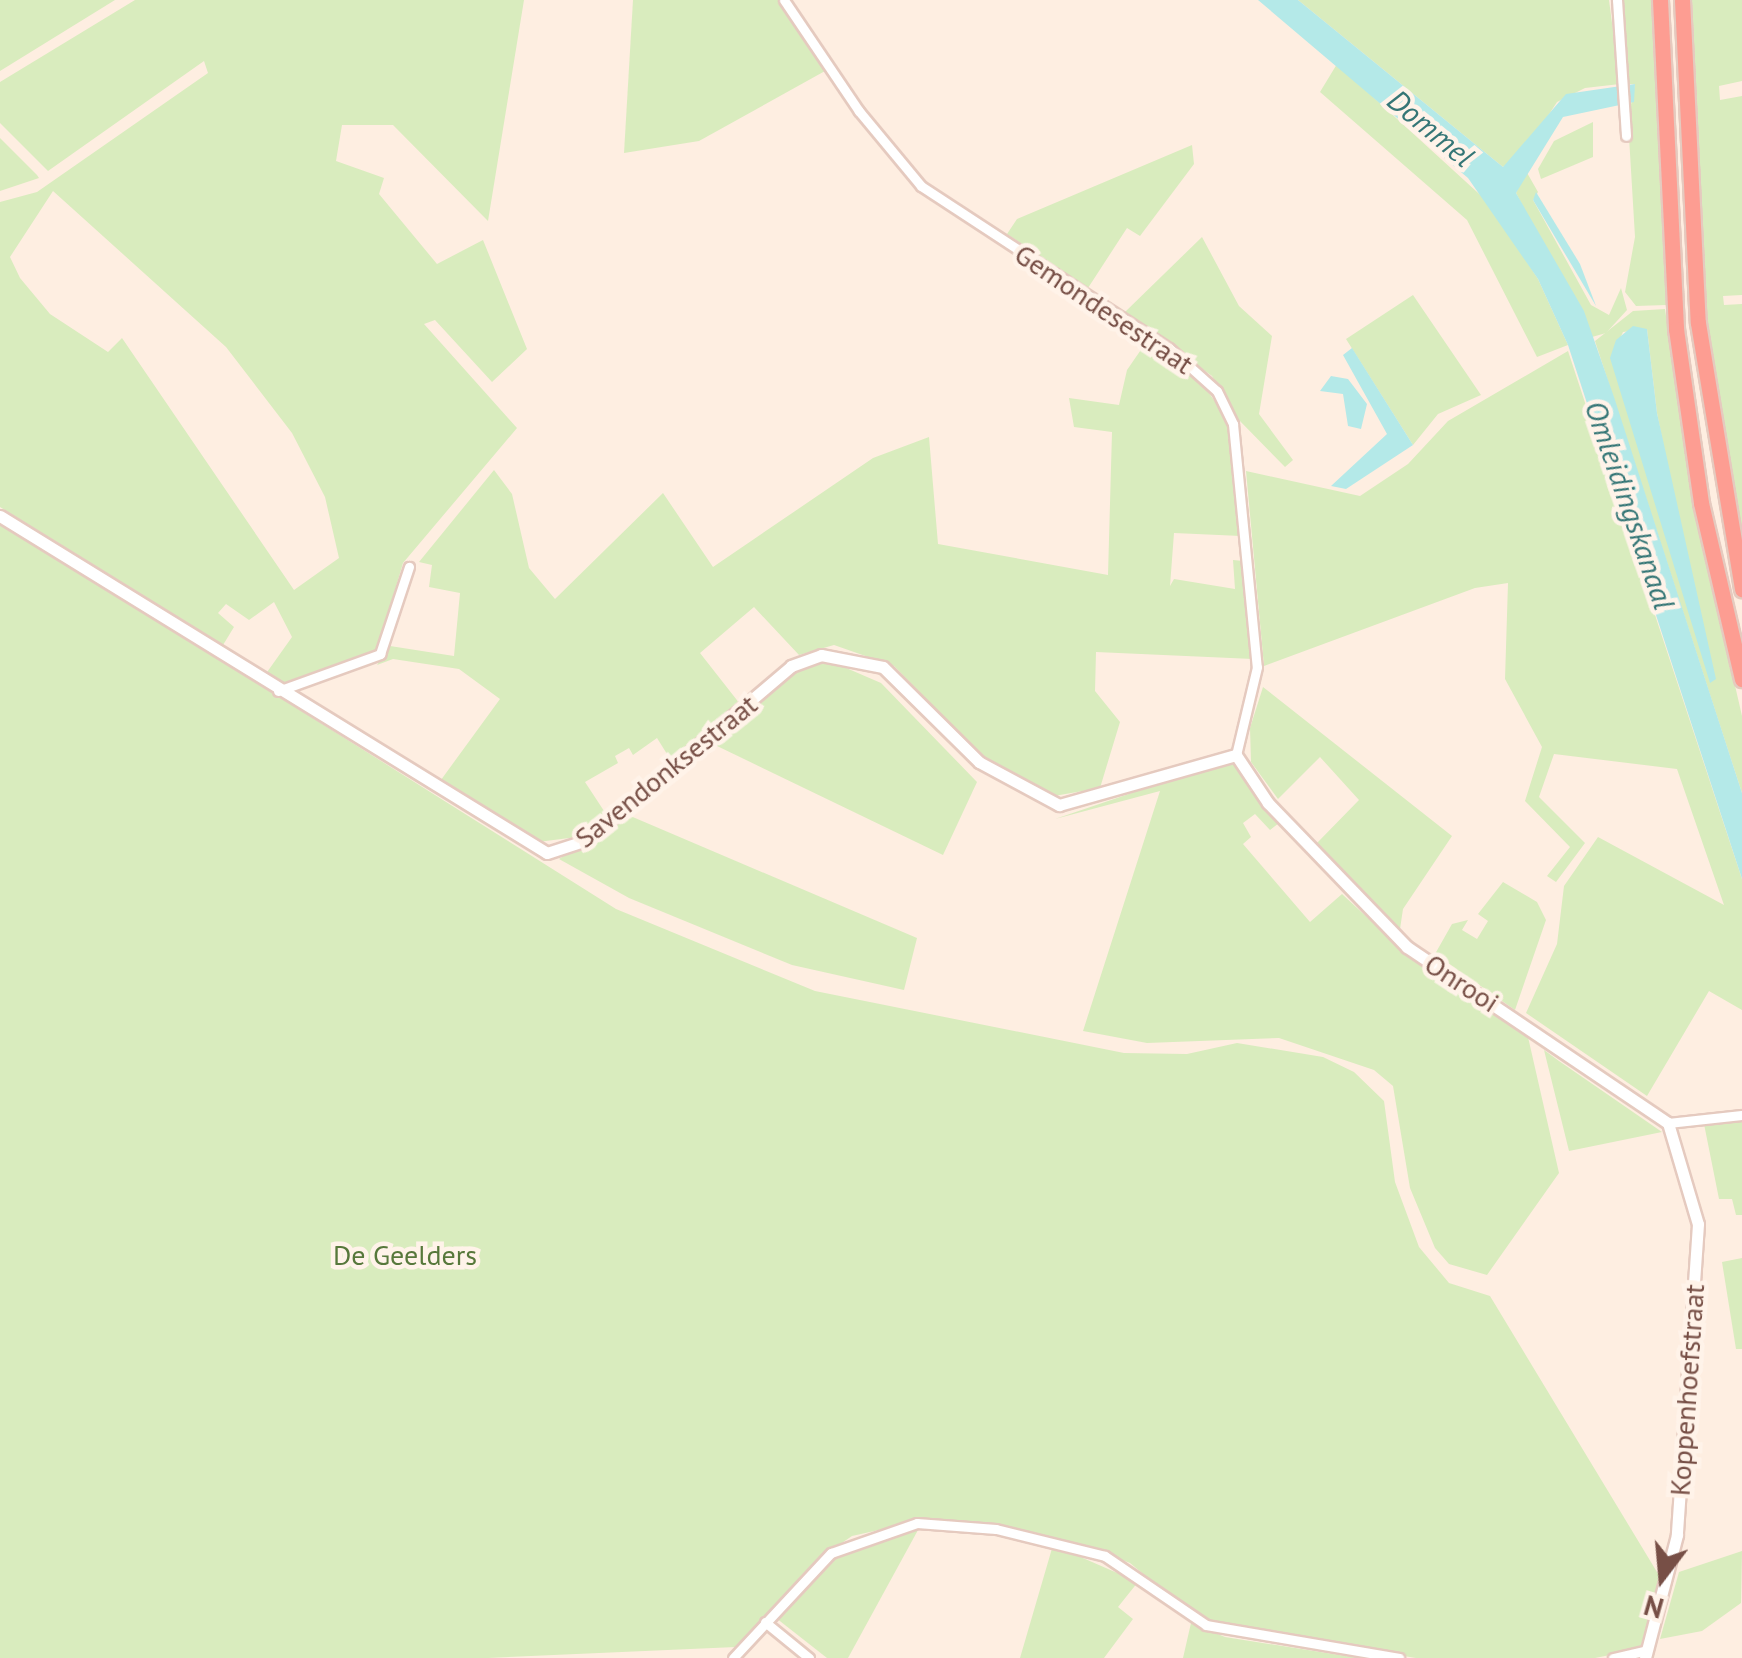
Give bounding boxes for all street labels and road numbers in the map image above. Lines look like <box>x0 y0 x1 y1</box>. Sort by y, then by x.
street label: Gemondesestraat <box>1008 237 1200 381</box>
street label: Savendonksestraat <box>568 687 764 855</box>
street label: Onrooi <box>1419 947 1505 1019</box>
street label: Koppenhoefstraat <box>1663 1283 1711 1497</box>

